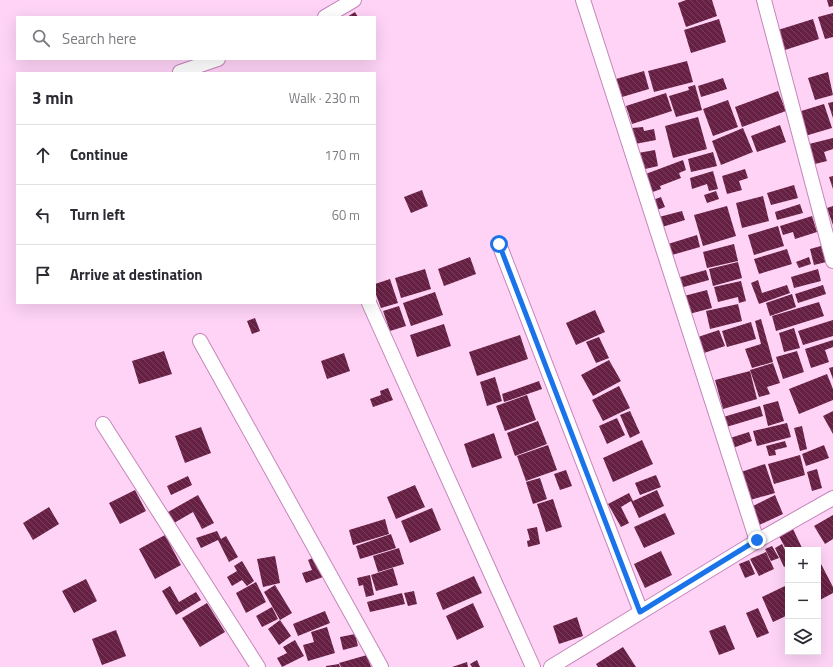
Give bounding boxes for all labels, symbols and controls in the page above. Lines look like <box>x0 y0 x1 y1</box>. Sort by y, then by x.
search box <box>16 16 376 60</box>
icon: search <box>30 27 52 49</box>
text: Search here <box>62 27 136 50</box>
text: 3 min <box>32 85 73 111</box>
text: Walk · 230 m <box>289 88 360 108</box>
text: Continue <box>70 143 128 166</box>
icon: ahead <box>32 144 54 166</box>
text: 170 m <box>324 145 360 165</box>
text: Turn left <box>70 203 125 226</box>
icon: left <box>32 204 54 226</box>
text: 60 m <box>332 205 360 225</box>
route start <box>490 235 508 253</box>
text: Arrive at destination <box>70 263 203 286</box>
icon: arrive <box>32 264 54 286</box>
route end <box>748 531 766 549</box>
map controls <box>785 547 821 655</box>
button: + <box>785 547 821 583</box>
button: − <box>785 583 821 619</box>
button: layers <box>785 619 821 655</box>

